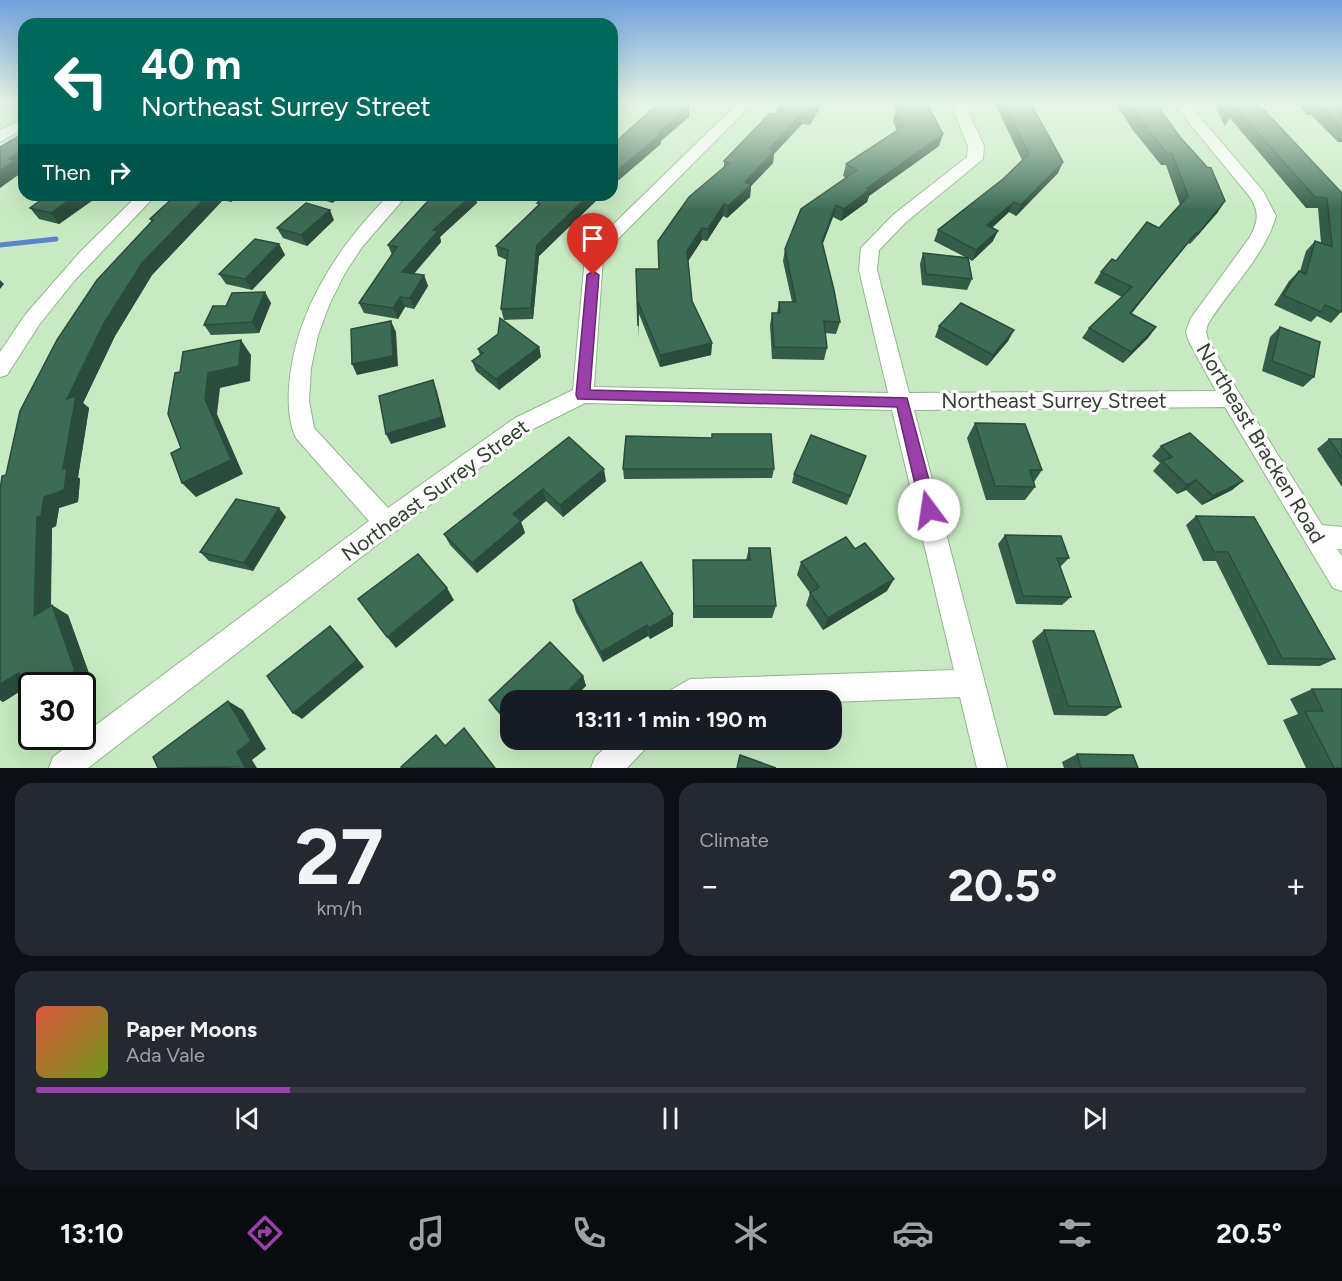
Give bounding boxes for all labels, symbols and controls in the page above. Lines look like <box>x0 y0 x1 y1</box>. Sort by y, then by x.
text: 40 m <box>141 39 241 90</box>
icon: left <box>42 42 120 120</box>
text: Northeast Surrey Street <box>141 90 431 123</box>
icon: right <box>103 156 136 189</box>
text: Then <box>42 159 91 186</box>
pin <box>567 213 618 275</box>
icon: arrive <box>576 222 609 255</box>
street label: Northeast Bracken Road <box>1191 338 1331 548</box>
street label: Northeast Surrey Street <box>941 388 1167 413</box>
street label: Northeast Surrey Street <box>337 414 534 566</box>
position arrow <box>897 478 961 542</box>
speed limit sign: 30 <box>18 672 96 750</box>
text: 13:11 · 1 min · 190 m <box>575 706 767 733</box>
text: 27 <box>295 810 384 904</box>
text: Climate <box>700 828 769 852</box>
text: 20.5° <box>948 858 1058 912</box>
text: − <box>700 866 720 905</box>
text: + <box>1285 866 1306 905</box>
text: km/h <box>316 896 362 920</box>
text: Paper Moons <box>126 1016 257 1043</box>
text: Ada Vale <box>126 1043 205 1067</box>
icon: previous <box>231 1102 264 1135</box>
icon: pause <box>654 1102 687 1135</box>
icon: next <box>1078 1102 1111 1135</box>
icon: directions <box>244 1212 286 1254</box>
icon: music <box>406 1212 448 1254</box>
icon: phone <box>568 1212 610 1254</box>
icon: climate <box>730 1212 772 1254</box>
icon: car <box>892 1212 934 1254</box>
icon: filters <box>1054 1212 1096 1254</box>
text: 13:10 <box>60 1217 123 1250</box>
text: 20.5° <box>1216 1217 1282 1250</box>

